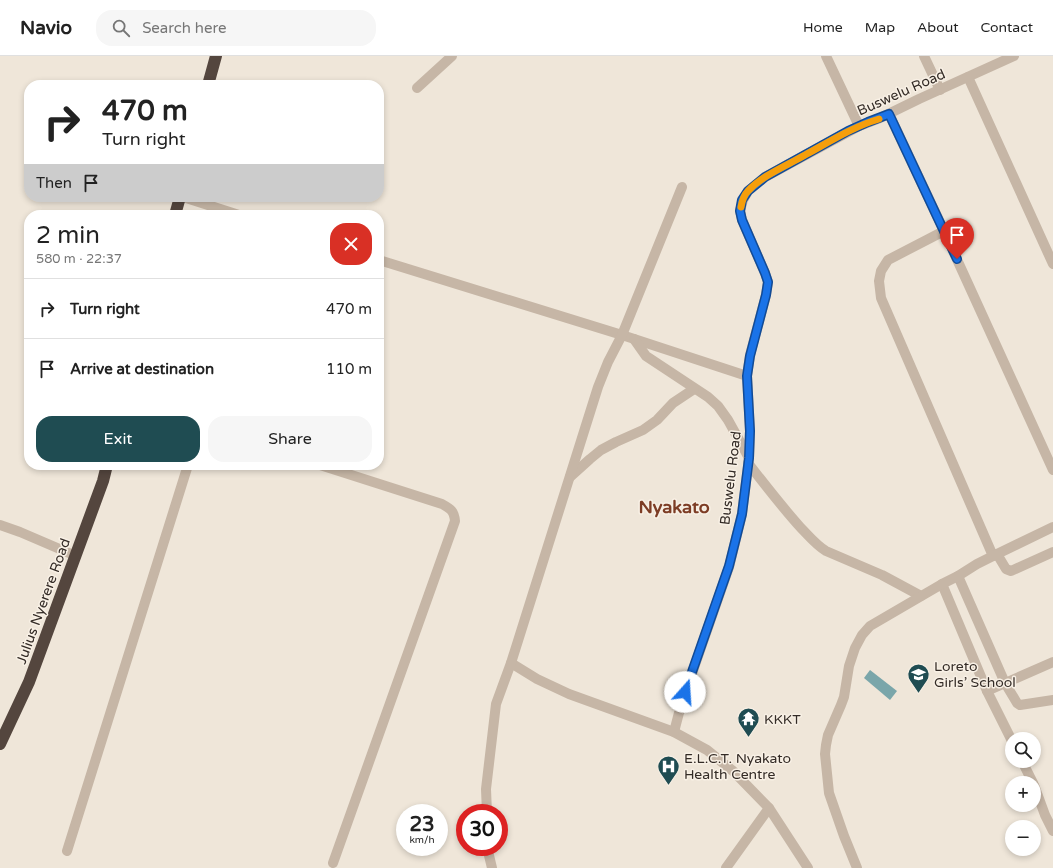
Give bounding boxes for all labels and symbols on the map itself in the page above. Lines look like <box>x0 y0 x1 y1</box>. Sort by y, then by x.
street label: Buswelu Road <box>855 65 948 119</box>
pin <box>940 218 974 259</box>
street label: Buswelu Road <box>716 430 745 526</box>
district label: Nyakato <box>638 496 710 518</box>
street label: Julius Nyerere Road <box>13 536 74 666</box>
place label: Loreto Girls’ School <box>934 658 1016 691</box>
school or university icon: Loreto Girls’ School <box>905 661 931 694</box>
position arrow <box>664 671 706 713</box>
temple icon: KKKT <box>736 706 762 739</box>
place label: KKKT <box>764 711 801 728</box>
place label: E.L.C.T. Nyakato Health Centre <box>684 750 791 783</box>
hospital icon: E.L.C.T. Nyakato Health Centre <box>656 753 682 786</box>
speed limit sign: 30 <box>456 804 508 856</box>

